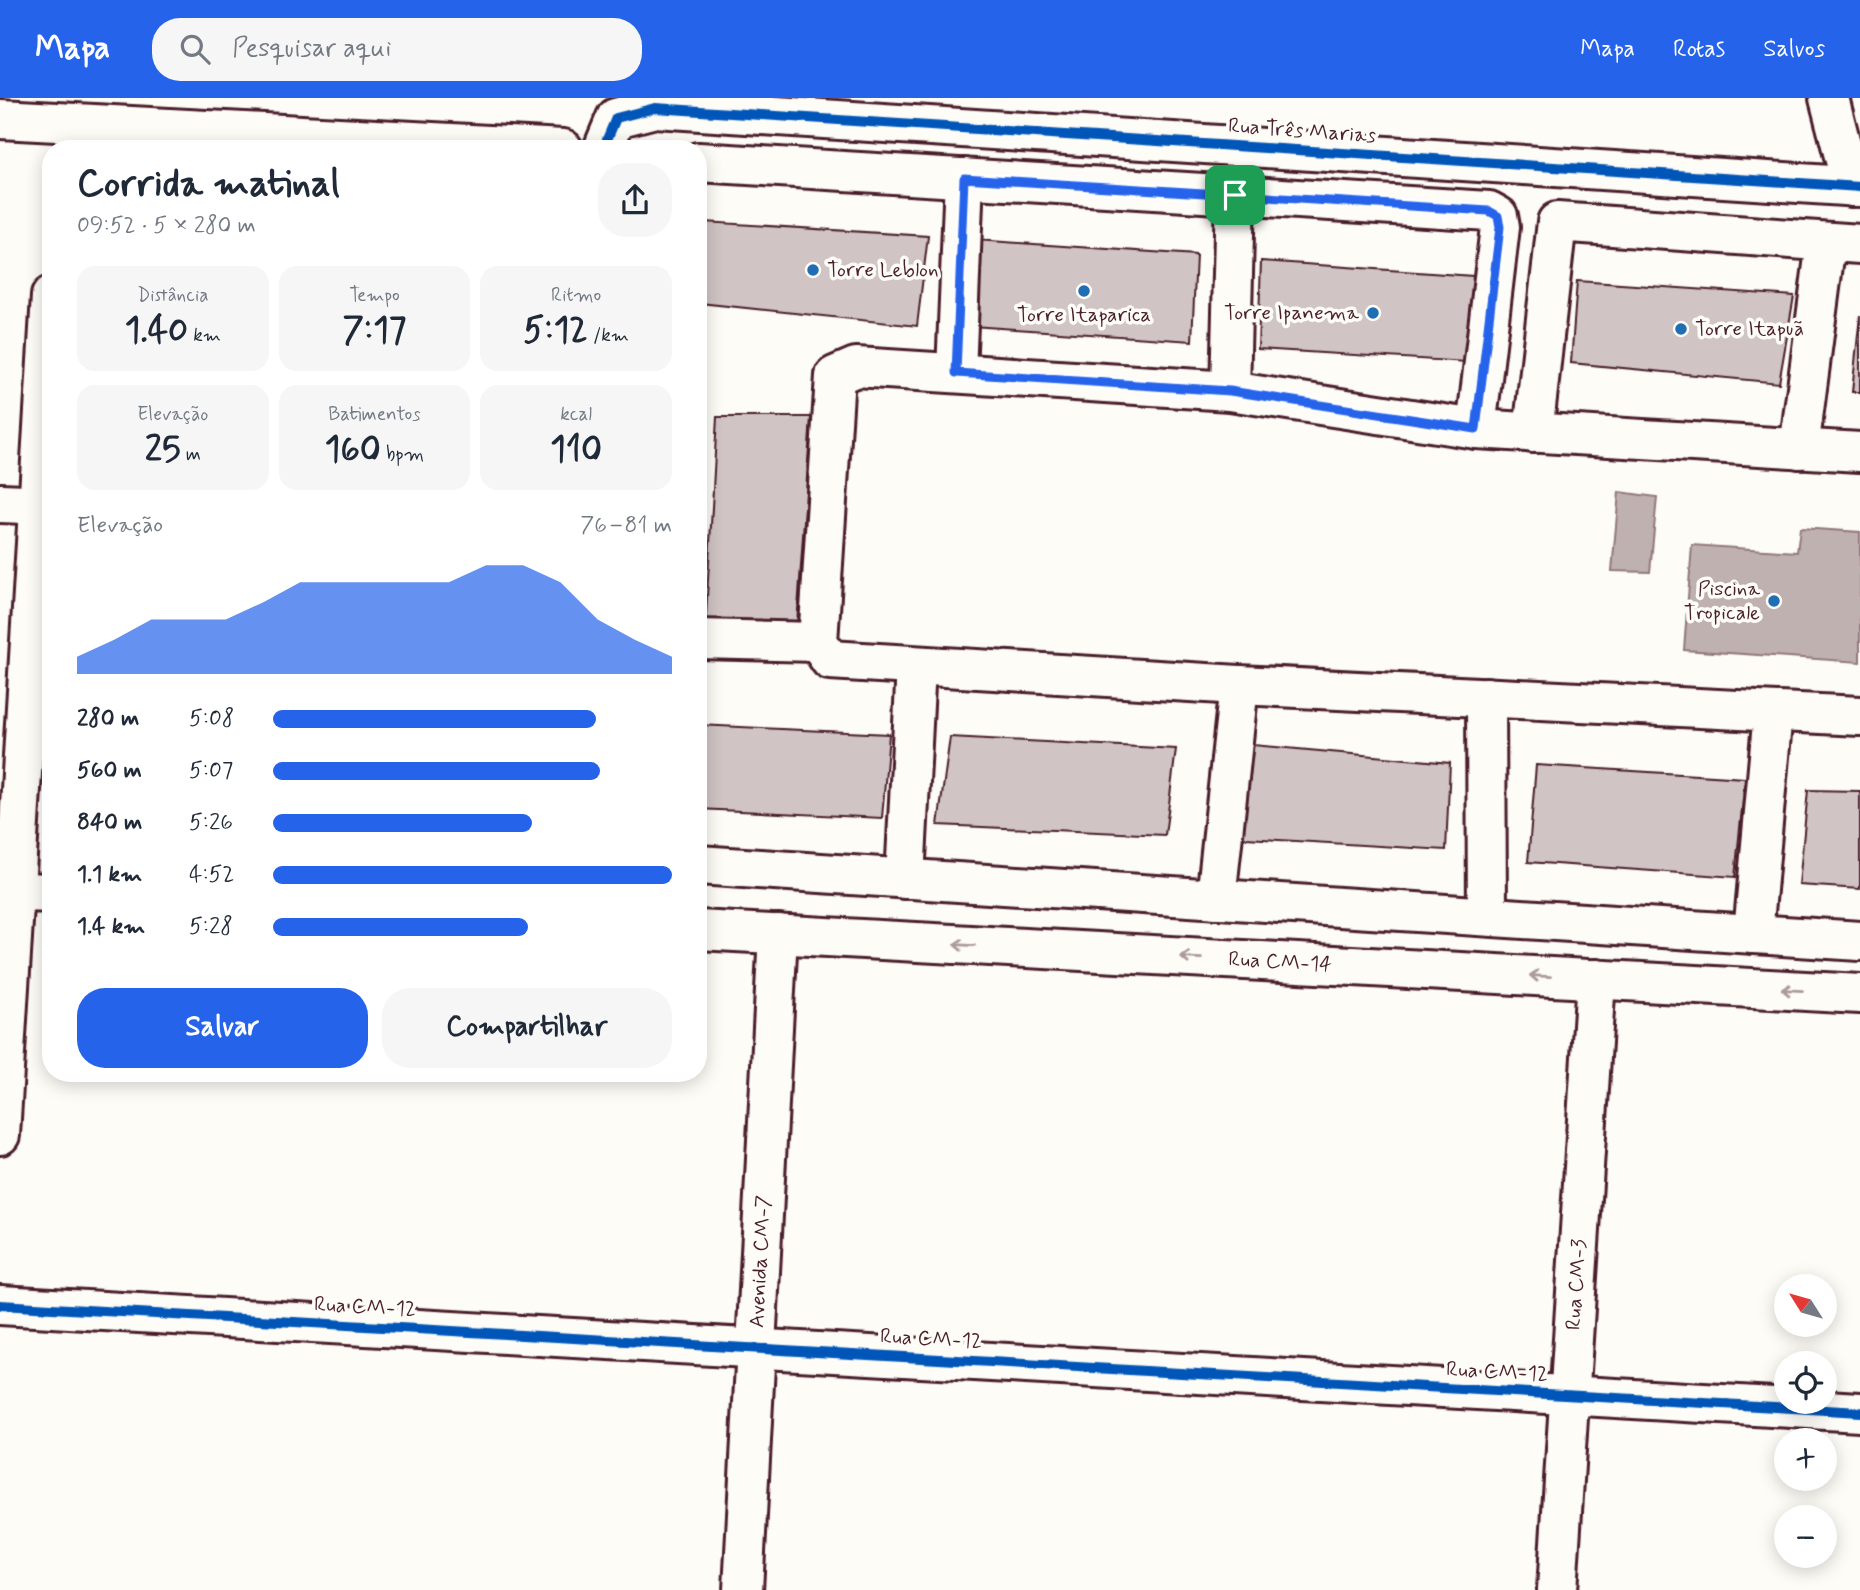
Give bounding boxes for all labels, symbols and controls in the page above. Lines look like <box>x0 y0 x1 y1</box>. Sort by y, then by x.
search box <box>152 18 642 81</box>
text: Mapa <box>35 27 110 71</box>
icon: search <box>176 30 214 68</box>
text: Pesquisar aqui <box>232 32 391 66</box>
text: Mapa <box>1580 34 1635 65</box>
text: Rotas <box>1673 34 1725 65</box>
text: Salvos <box>1763 34 1825 65</box>
street label: Rua Três Marias <box>1227 112 1377 150</box>
text: Corrida matinal <box>77 160 340 209</box>
button: share <box>598 163 672 237</box>
pin <box>1205 165 1265 225</box>
icon: arrive <box>1216 176 1254 214</box>
text: 09:52 · 5 × 280 m <box>77 211 256 241</box>
place label: Torre Leblon <box>827 256 939 284</box>
marker: Torre Leblon <box>805 262 821 278</box>
text: Distância <box>137 283 209 308</box>
text: Tempo <box>349 283 400 308</box>
text: Ritmo <box>551 283 601 308</box>
marker: Torre Itaparica <box>1076 283 1092 299</box>
place label: Torre Ipanema <box>1224 299 1359 327</box>
place label: Torre Itaparica <box>1017 301 1151 329</box>
marker: Torre Ipanema <box>1365 305 1381 321</box>
text: 1.40 <box>125 308 188 354</box>
text: 7:17 <box>343 308 406 354</box>
text: 5:12 <box>523 308 588 354</box>
place label: Torre Itapuã <box>1695 315 1804 343</box>
marker: Torre Itapuã <box>1673 321 1689 337</box>
text: km <box>188 323 221 348</box>
text: /km <box>588 323 629 348</box>
text: Elevação <box>137 402 208 427</box>
text: Batimentos <box>328 402 421 427</box>
text: kcal <box>560 402 592 427</box>
text: 25 <box>145 427 181 473</box>
text: 160 <box>325 427 381 473</box>
text: 110 <box>550 427 602 473</box>
text: m <box>181 442 201 467</box>
text: bpm <box>381 442 424 467</box>
text: Elevação <box>77 511 163 541</box>
text: 76–81 m <box>580 511 672 541</box>
place label: Piscina Tropicale <box>1684 575 1760 627</box>
marker: Piscina Tropicale <box>1766 593 1782 609</box>
text: 280 m <box>77 704 139 734</box>
text: 5:08 <box>189 704 234 734</box>
text: 560 m <box>77 756 142 786</box>
text: 5:07 <box>189 756 233 786</box>
text: 840 m <box>77 808 142 838</box>
text: 5:26 <box>189 808 233 838</box>
text: 1.1 km <box>77 860 142 890</box>
text: 4:52 <box>189 860 234 890</box>
text: 1.4 km <box>77 912 145 942</box>
text: 5:28 <box>189 912 233 942</box>
one-way arrow <box>952 938 975 951</box>
street label: Rua CM-14 <box>1228 945 1333 979</box>
one-way arrow <box>1179 951 1202 964</box>
one-way arrow <box>1529 970 1552 983</box>
one-way arrow <box>1781 983 1804 996</box>
button: Salvar <box>77 988 368 1068</box>
button: Compartilhar <box>382 988 672 1068</box>
street label: Avenida CM-7 <box>743 1194 778 1329</box>
street label: Rua CM-3 <box>1560 1238 1593 1331</box>
north arrow <box>1774 1274 1838 1337</box>
map controls <box>1774 1274 1837 1568</box>
street label: Rua CM-12 <box>313 1290 417 1324</box>
street label: Rua CM-12 <box>879 1322 983 1356</box>
button: locate <box>1774 1351 1837 1414</box>
street label: Rua CM-12 <box>1445 1355 1549 1389</box>
button: + <box>1774 1428 1837 1491</box>
button: − <box>1774 1505 1837 1568</box>

